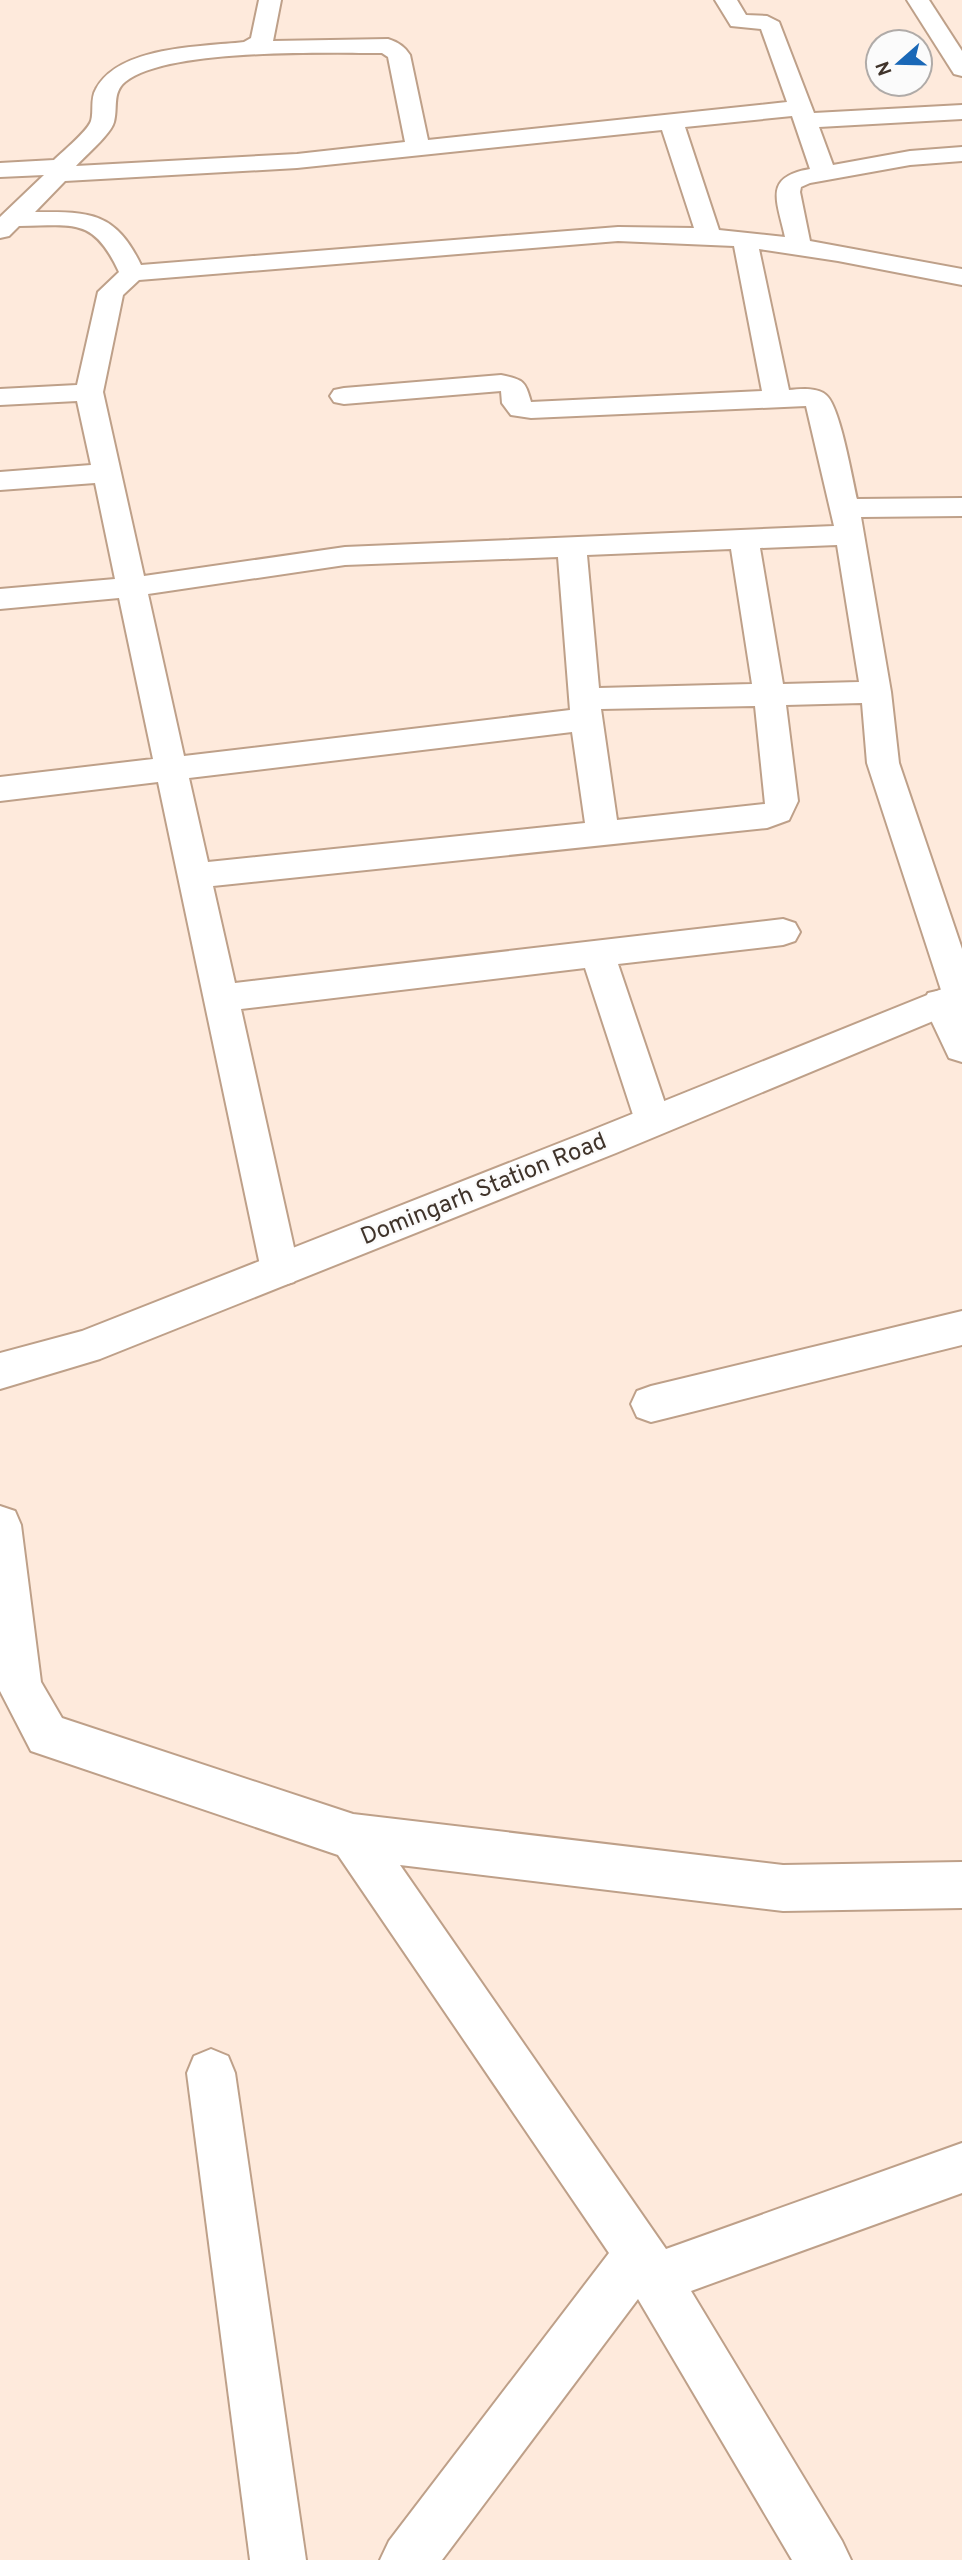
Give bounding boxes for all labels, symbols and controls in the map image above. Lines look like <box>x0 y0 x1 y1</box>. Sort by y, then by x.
north arrow <box>864 28 934 98</box>
text: N <box>871 58 899 79</box>
street label: Domingarh Station Road <box>357 1127 611 1253</box>

